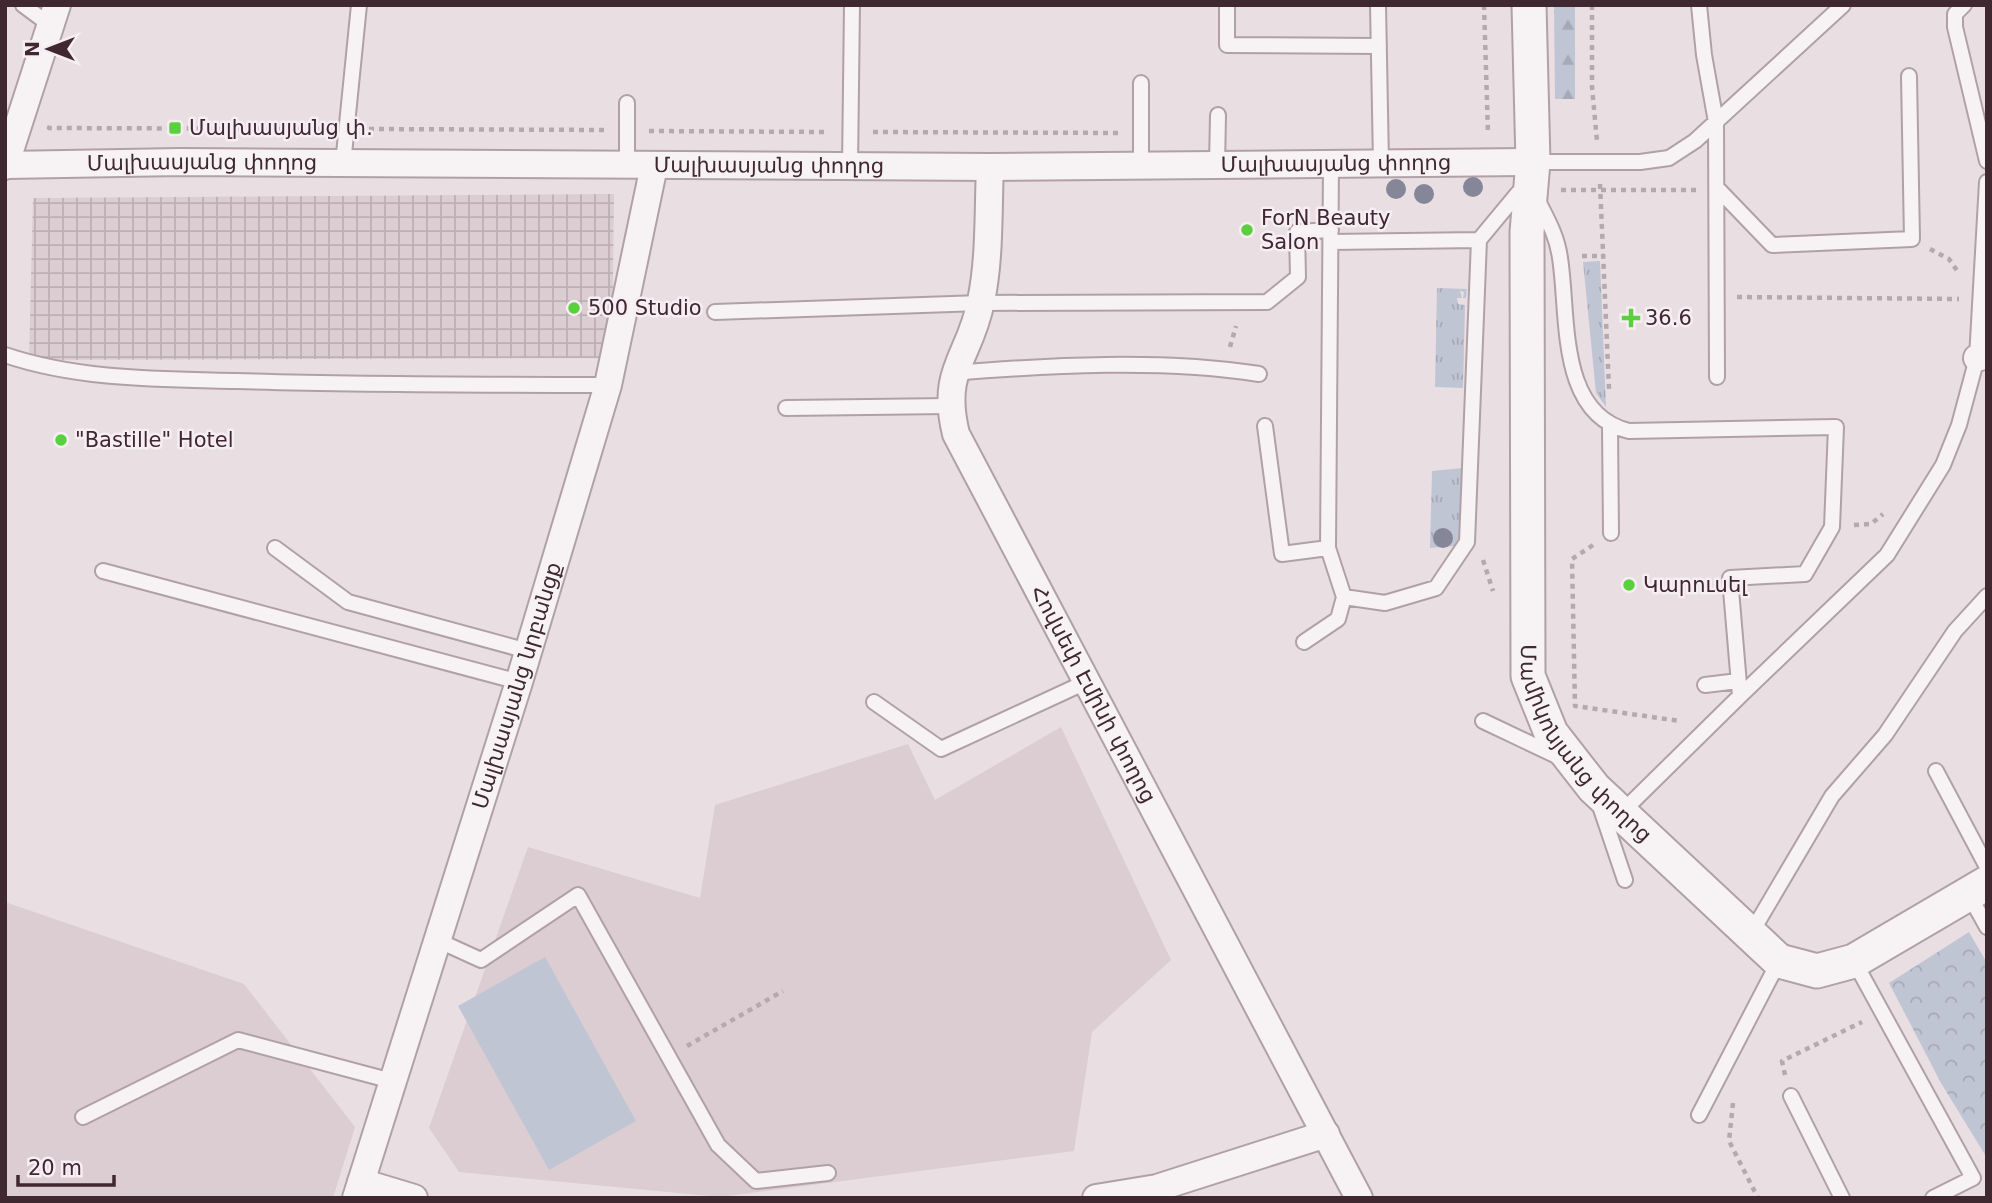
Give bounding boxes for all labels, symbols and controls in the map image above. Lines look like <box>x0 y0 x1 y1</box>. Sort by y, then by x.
north arrow <box>14 14 84 84</box>
text: N <box>21 41 43 57</box>
place label: Մալխասյանց փ․ <box>189 116 373 140</box>
marker: Մալխասյանց փ․ <box>167 120 183 136</box>
street label: Մալխասյանց փողոց <box>87 150 317 176</box>
street label: Մալխասյանց փողոց <box>1221 151 1451 177</box>
street label: Մալխասյանց փողոց <box>654 153 884 178</box>
place label: ForN Beauty Salon <box>1261 206 1390 254</box>
marker: ForN Beauty Salon <box>1239 222 1255 238</box>
place label: 500 Studio <box>588 296 702 320</box>
marker: 500 Studio <box>566 300 582 316</box>
place label: 36.6 <box>1645 306 1692 330</box>
marker: 36.6 <box>1623 310 1639 326</box>
place label: "Bastille" Hotel <box>75 428 234 452</box>
marker: "Bastille" Hotel <box>53 432 69 448</box>
street label: Մալխասյանց նրբանցք <box>468 559 566 812</box>
place label: Կարուսել <box>1643 573 1748 597</box>
marker: Կարուսել <box>1621 577 1637 593</box>
street label: Հովսեփ Էմինի փողոց <box>1026 581 1160 807</box>
street label: Մամիկոնյանց փողոց <box>1516 644 1656 847</box>
scale bar <box>18 1144 114 1188</box>
text: 20 m <box>28 1156 82 1180</box>

